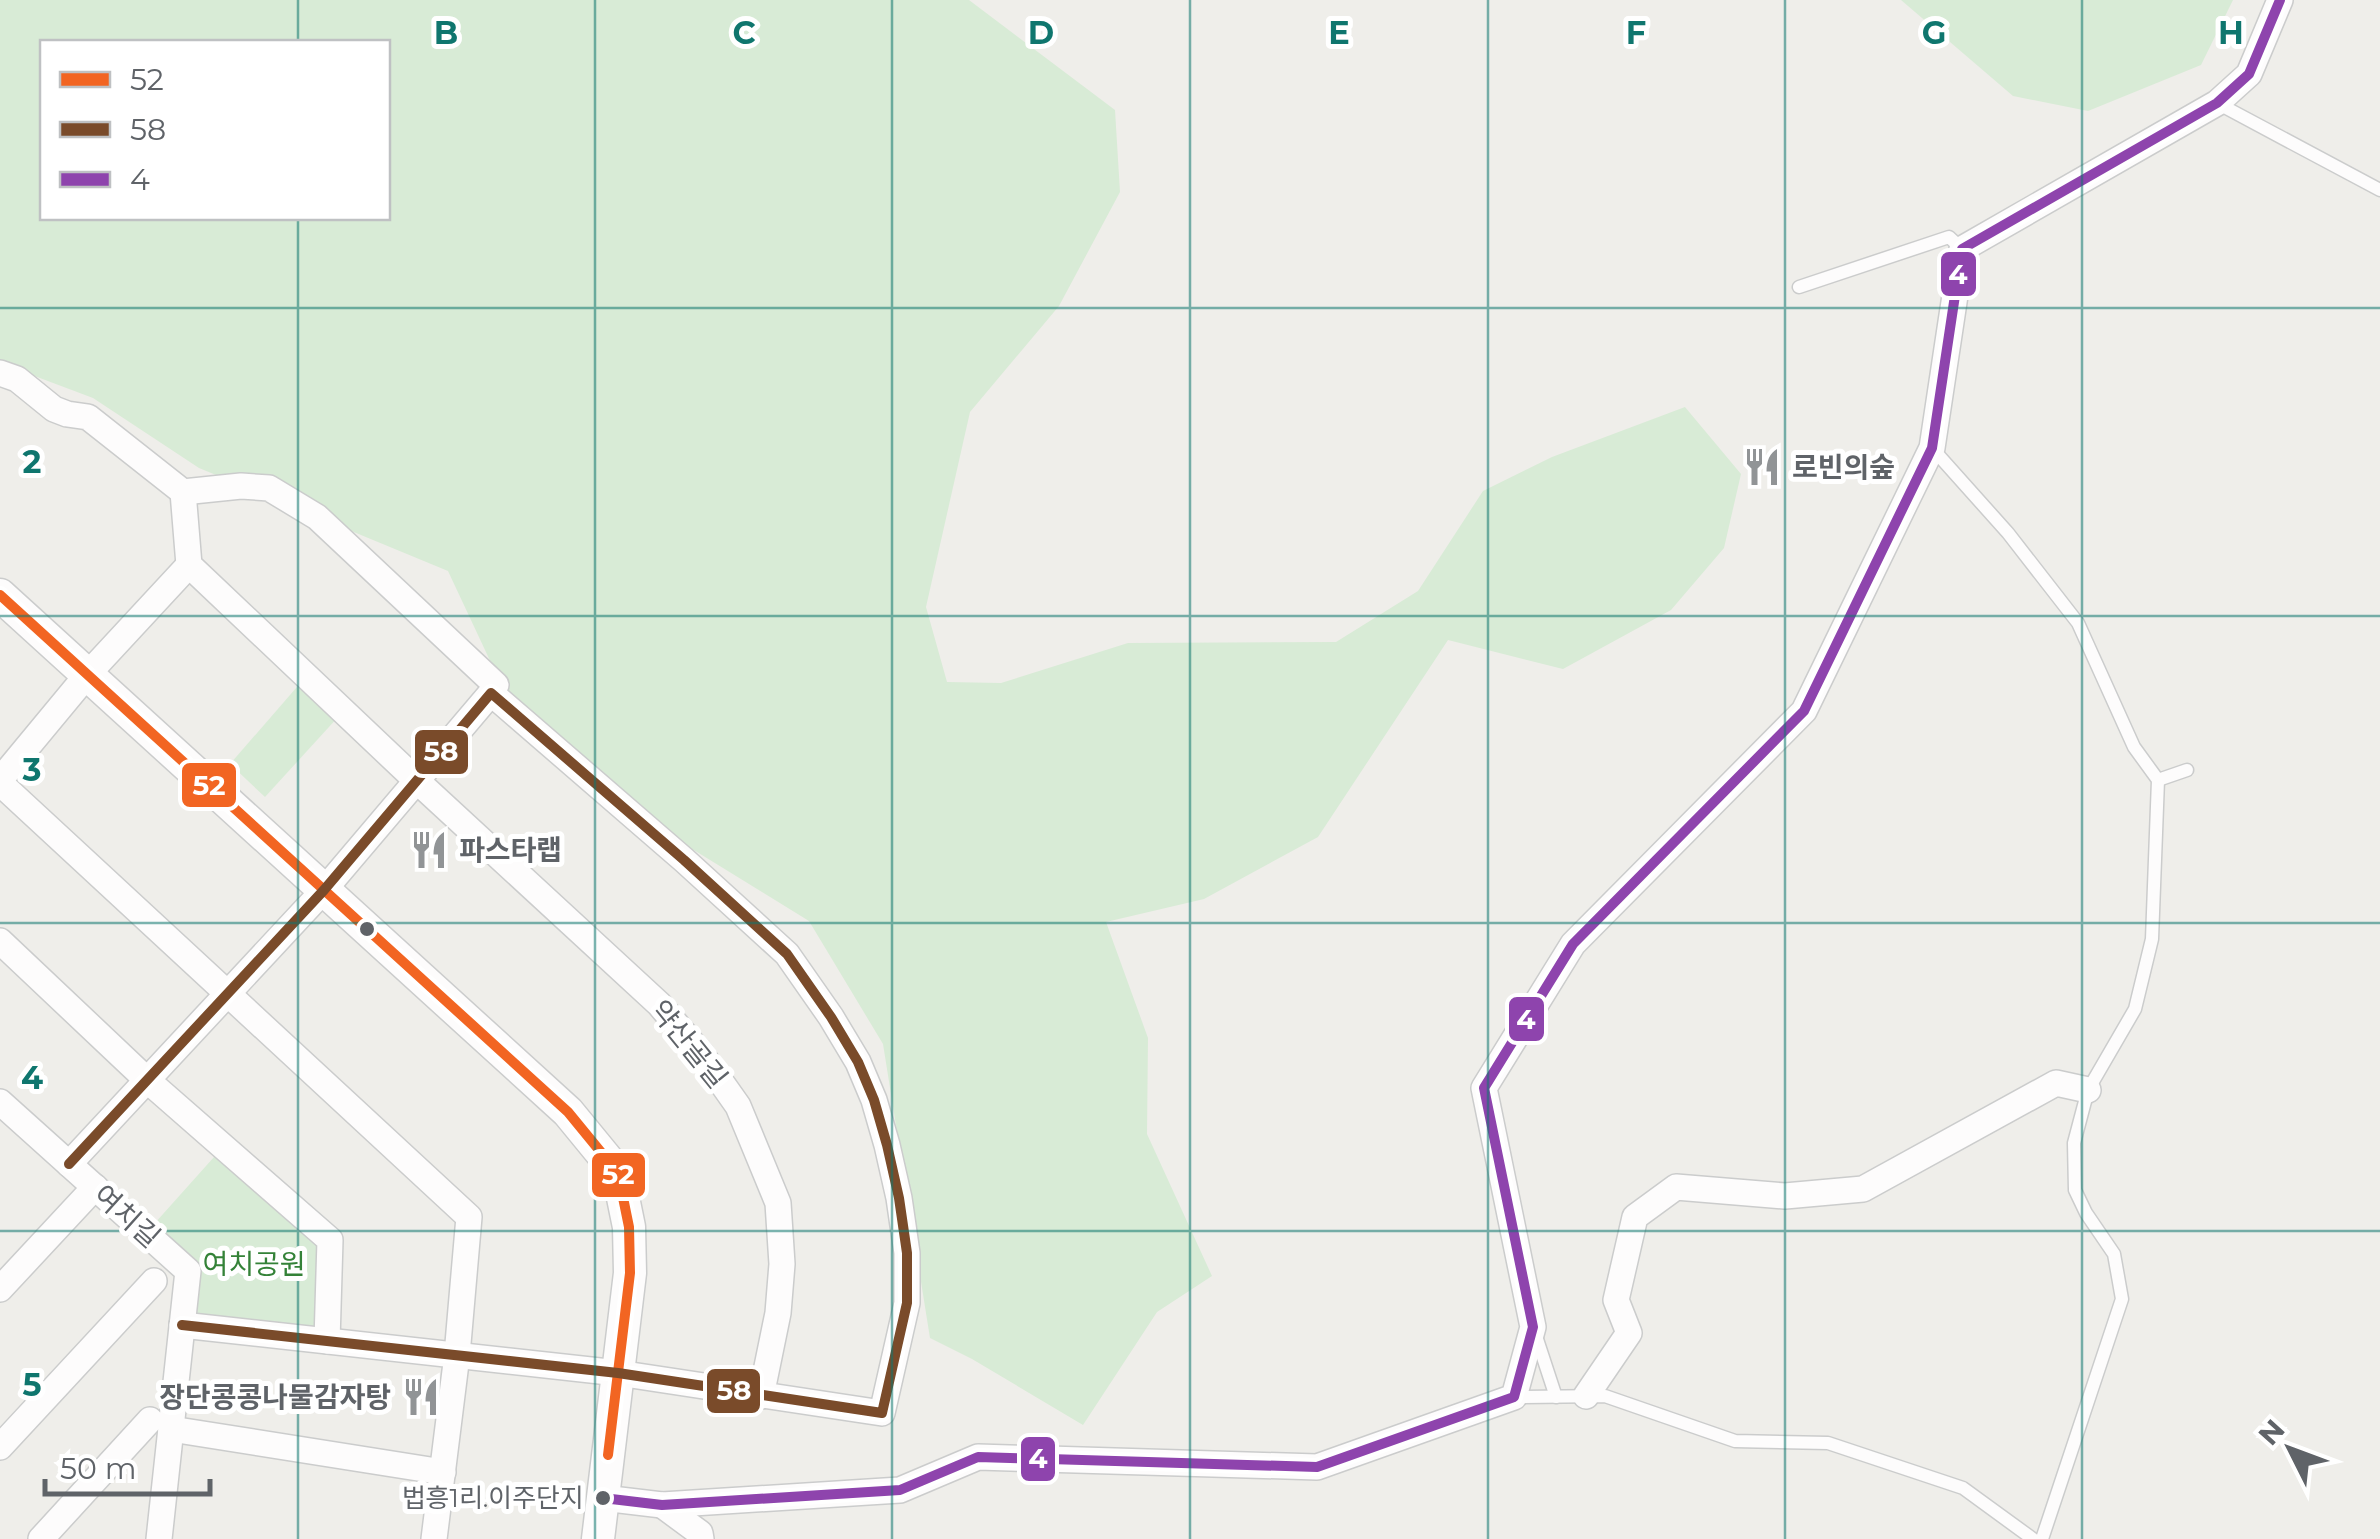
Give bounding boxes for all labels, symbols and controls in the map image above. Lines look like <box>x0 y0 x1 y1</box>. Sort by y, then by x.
text: B <box>434 13 458 52</box>
text: C <box>732 13 756 52</box>
text: D <box>1028 13 1054 52</box>
text: E <box>1328 13 1350 52</box>
text: F <box>1626 13 1646 52</box>
text: G <box>1922 13 1946 52</box>
text: H <box>2218 13 2244 52</box>
legend <box>40 40 390 220</box>
text: 52 <box>130 61 164 98</box>
text: 58 <box>130 111 166 148</box>
text: 4 <box>130 161 150 198</box>
line badge: 4 <box>1939 250 1978 298</box>
text: 4 <box>1948 257 1968 291</box>
text: 2 <box>23 442 41 481</box>
restaurant icon: 로빈의숲 <box>1741 446 1783 488</box>
place label: 로빈의숲 <box>1792 450 1895 484</box>
line badge: 58 <box>413 728 470 776</box>
text: 58 <box>423 734 459 768</box>
text: 3 <box>22 750 41 789</box>
line badge: 52 <box>180 761 238 809</box>
text: 52 <box>192 768 226 802</box>
restaurant icon: 파스타랩 <box>408 829 450 871</box>
place label: 파스타랩 <box>459 833 562 867</box>
unlabelled marker <box>357 919 377 939</box>
street label: 약산골길 <box>643 993 735 1095</box>
line badge: 4 <box>1507 995 1546 1043</box>
text: 4 <box>1516 1002 1536 1036</box>
text: 4 <box>21 1058 43 1097</box>
line badge: 52 <box>590 1151 647 1199</box>
text: 52 <box>601 1157 635 1191</box>
street label: 여치길 <box>87 1178 167 1254</box>
park label: 여치공원 <box>202 1247 306 1281</box>
text: 5 <box>22 1365 42 1404</box>
line badge: 58 <box>705 1367 762 1415</box>
text: 58 <box>716 1373 752 1407</box>
restaurant icon: 장단콩콩나물감자탕 <box>400 1376 442 1418</box>
place label: 장단콩콩나물감자탕 <box>159 1380 391 1414</box>
north arrow <box>2240 1399 2340 1499</box>
text: N <box>2251 1412 2292 1452</box>
scale bar <box>45 1434 210 1496</box>
line badge: 4 <box>1019 1435 1057 1483</box>
text: 4 <box>1028 1441 1048 1475</box>
text: 50 m <box>60 1450 137 1487</box>
place label: 법흥1리.이주단지 <box>402 1482 584 1514</box>
marker: 법흥1리.이주단지 <box>593 1488 613 1508</box>

